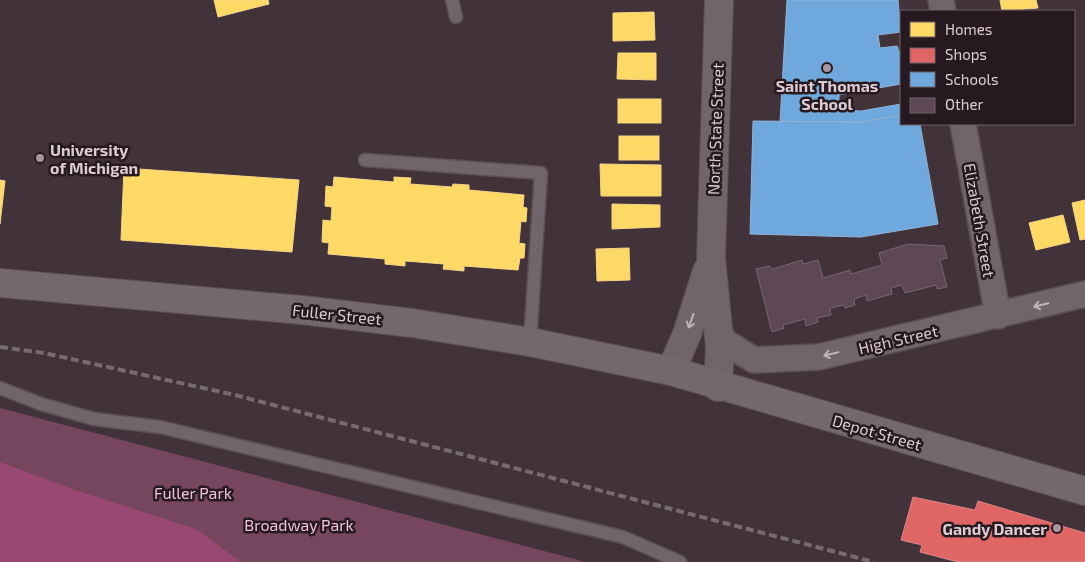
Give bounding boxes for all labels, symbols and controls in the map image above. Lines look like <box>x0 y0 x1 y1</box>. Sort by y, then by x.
legend <box>900 10 1075 125</box>
text: Homes <box>945 20 992 38</box>
text: Shops <box>945 45 987 63</box>
marker: Saint Thomas School <box>821 62 833 74</box>
street label: North State Street <box>703 63 727 195</box>
text: Schools <box>945 70 999 88</box>
place label: Saint Thomas School <box>776 76 878 113</box>
text: Other <box>945 95 984 113</box>
place label: University of Michigan <box>50 140 138 177</box>
marker: University of Michigan <box>34 152 46 164</box>
street label: Elizabeth Street <box>961 161 999 279</box>
street label: Fuller Street <box>291 300 383 328</box>
one-way arrow <box>1034 301 1050 310</box>
one-way arrow <box>686 313 696 329</box>
street label: High Street <box>856 321 940 357</box>
one-way arrow <box>823 350 839 359</box>
street label: Depot Street <box>830 410 924 454</box>
park label: Fuller Park <box>154 483 232 502</box>
park label: Broadway Park <box>244 515 354 534</box>
place label: Gandy Dancer <box>943 519 1047 539</box>
marker: Gandy Dancer <box>1051 522 1063 534</box>

